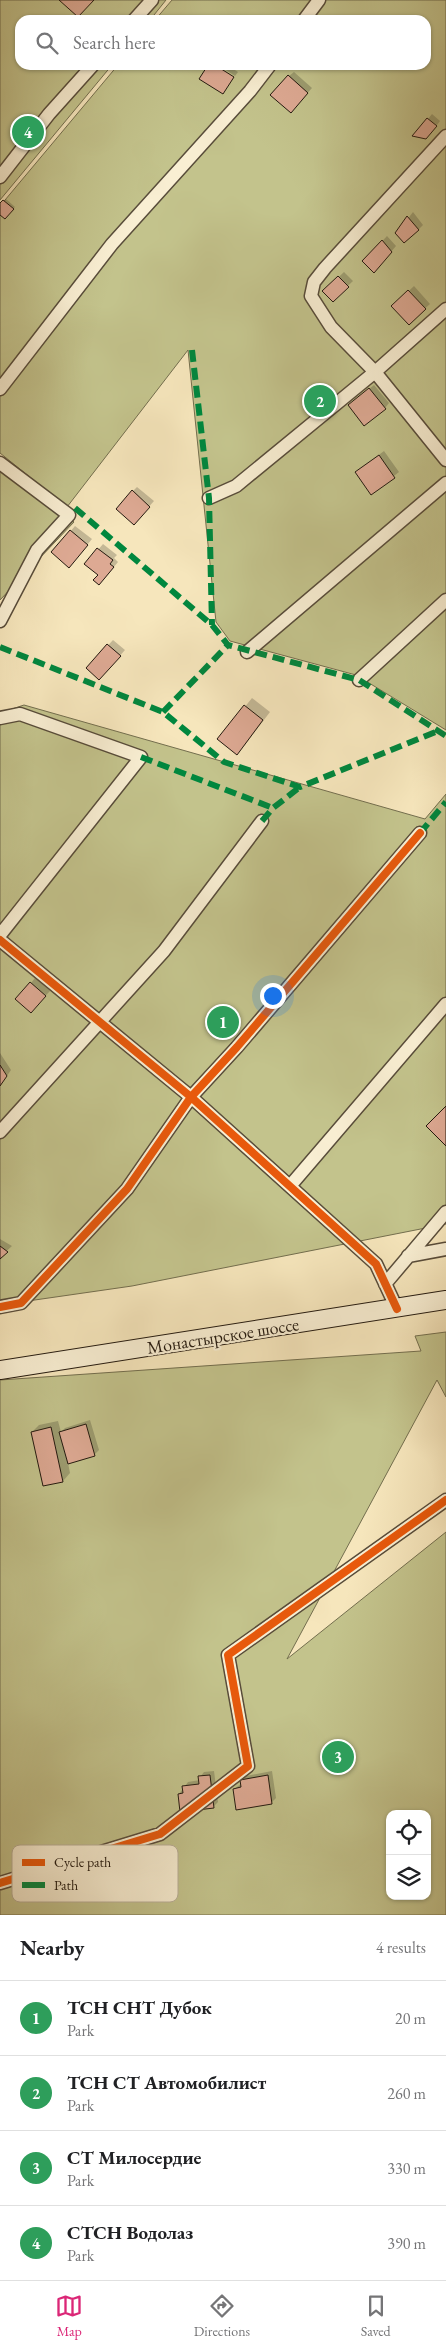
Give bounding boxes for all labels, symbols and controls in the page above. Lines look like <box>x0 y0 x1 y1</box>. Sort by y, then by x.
search box <box>15 15 431 70</box>
icon: search <box>33 29 61 57</box>
text: Search here <box>73 30 155 55</box>
pin: 4 <box>12 113 44 151</box>
pin: 2 <box>304 382 336 420</box>
your location <box>260 983 286 1009</box>
pin: 1 <box>207 1003 239 1041</box>
street label: Монастырское шоссе <box>145 1312 301 1359</box>
pin: 3 <box>322 1738 354 1776</box>
map controls <box>386 1810 431 1900</box>
button: locate <box>386 1810 431 1855</box>
legend <box>12 1845 178 1902</box>
text: Cycle path <box>54 1853 111 1871</box>
button: layers <box>386 1855 431 1900</box>
text: Path <box>54 1876 78 1894</box>
text: Nearby <box>20 1934 84 1961</box>
text: 4 results <box>376 1937 426 1958</box>
text: ТСН СНТ Дубок <box>67 1995 212 2020</box>
text: 1 <box>32 2008 40 2029</box>
text: 20 m <box>395 2008 426 2029</box>
text: Park <box>67 2020 94 2041</box>
text: ТСН СТ Автомобилист <box>67 2070 266 2095</box>
text: 2 <box>32 2083 40 2104</box>
text: 260 m <box>387 2083 426 2104</box>
text: Park <box>67 2095 94 2116</box>
text: СТ Милосердие <box>67 2145 202 2170</box>
text: 3 <box>32 2158 40 2179</box>
text: 330 m <box>387 2158 426 2179</box>
text: Park <box>67 2170 94 2191</box>
text: СТСН Водолаз <box>67 2220 193 2245</box>
text: 4 <box>32 2233 40 2254</box>
text: 390 m <box>387 2233 426 2254</box>
text: Park <box>67 2245 94 2266</box>
tab: Map <box>55 2292 83 2340</box>
tab: Directions <box>194 2292 250 2340</box>
tab: Saved <box>361 2292 391 2340</box>

